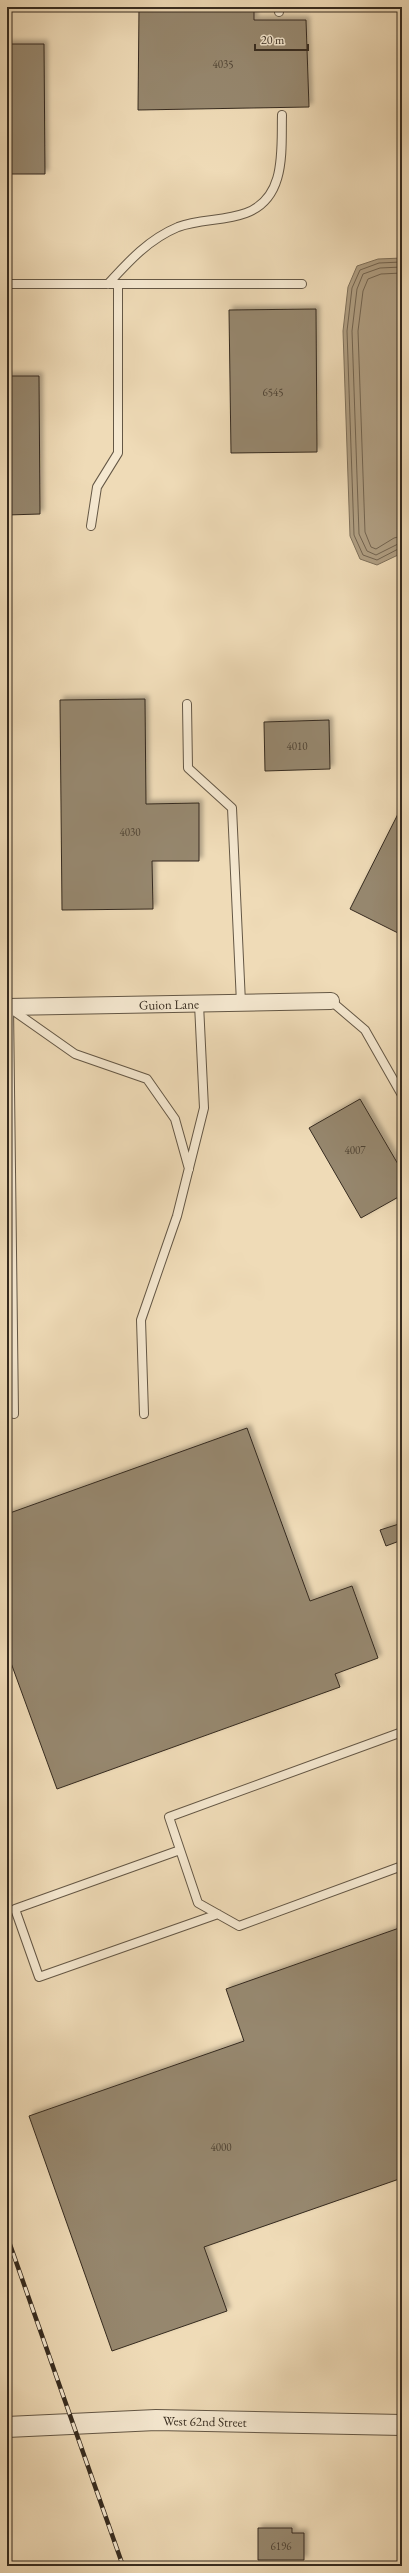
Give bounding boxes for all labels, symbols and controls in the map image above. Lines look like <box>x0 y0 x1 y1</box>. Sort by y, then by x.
scale bar <box>255 26 308 52</box>
text: 20 m <box>261 32 285 48</box>
house number: 4035 <box>212 57 234 71</box>
house number: 6545 <box>262 385 284 399</box>
house number: 4010 <box>286 739 308 753</box>
house number: 4030 <box>119 825 141 839</box>
street label: Guion Lane <box>139 995 199 1013</box>
house number: 4007 <box>344 1143 366 1157</box>
house number: 4000 <box>210 2140 232 2154</box>
street label: West 62nd Street <box>163 2412 247 2430</box>
house number: 6196 <box>270 2539 292 2553</box>

